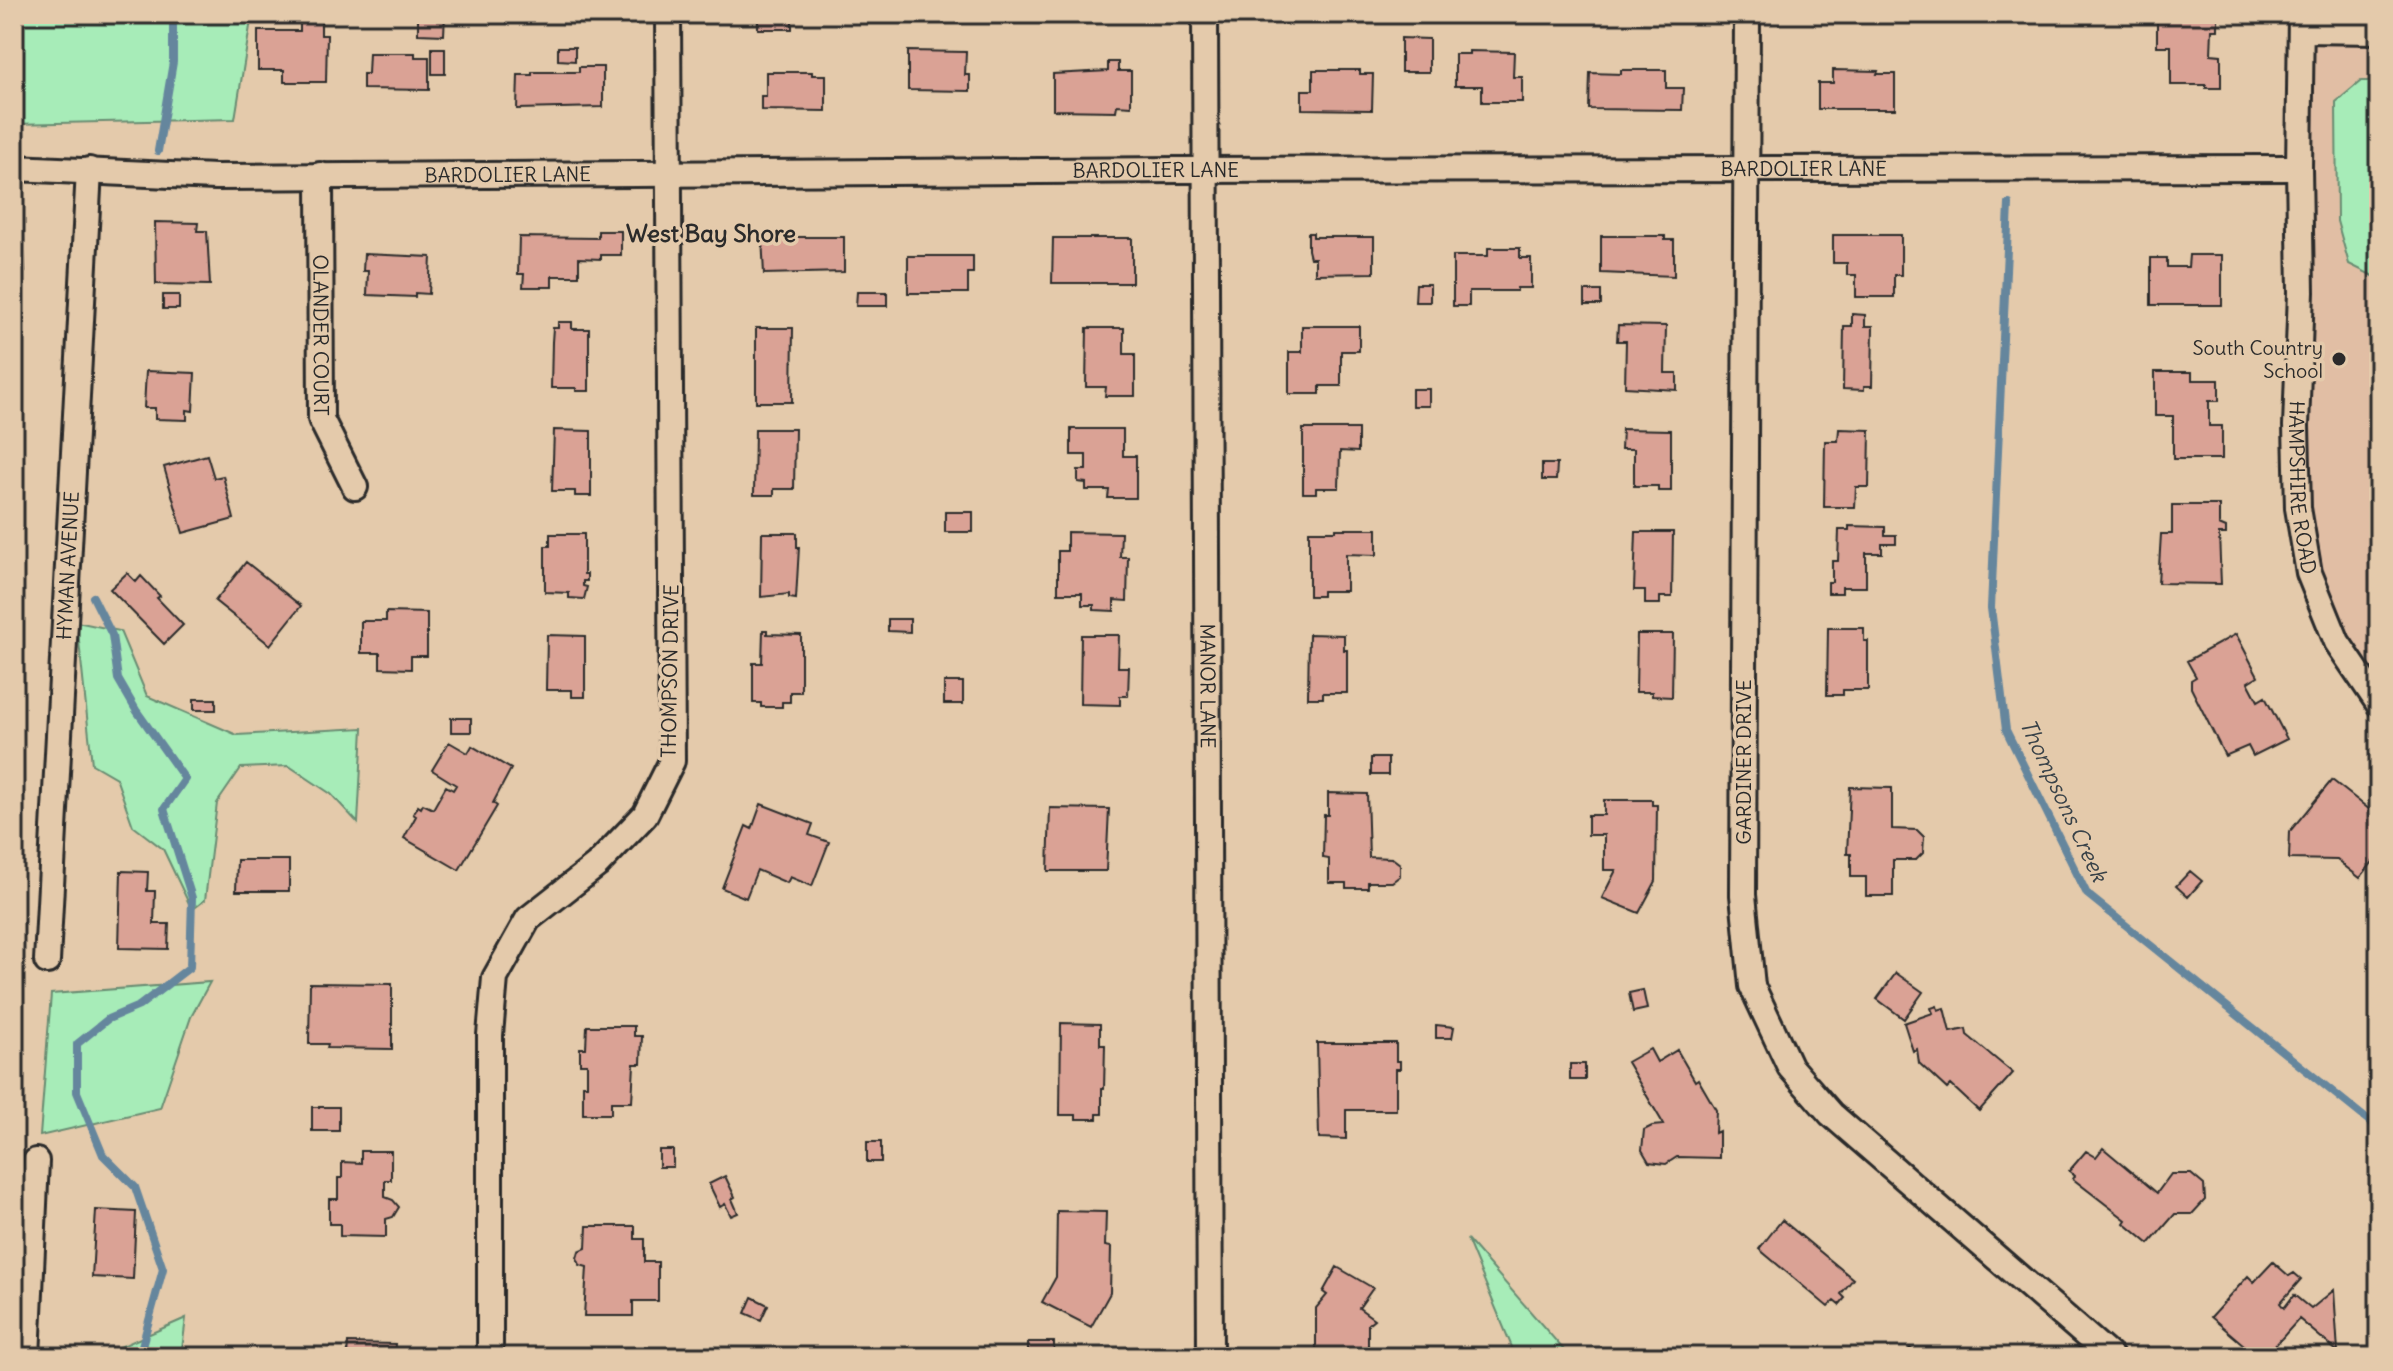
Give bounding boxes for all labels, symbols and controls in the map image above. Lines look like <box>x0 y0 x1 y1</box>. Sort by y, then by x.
street label: BARDOLIER LANE <box>1720 156 1887 181</box>
street label: BARDOLIER LANE <box>1072 157 1239 183</box>
street label: BARDOLIER LANE <box>424 161 591 187</box>
district label: West Bay Shore <box>626 218 796 248</box>
street label: OLANDER COURT <box>308 254 334 416</box>
place label: South Country School <box>2192 335 2323 383</box>
marker: South Country School <box>2330 350 2348 368</box>
street label: HAMPSHIRE ROAD <box>2284 400 2322 576</box>
street label: HYMAN AVENUE <box>51 491 84 641</box>
street label: THOMPSON DRIVE <box>655 584 684 758</box>
street label: MANOR LANE <box>1195 623 1221 749</box>
street label: GARDINER DRIVE <box>1731 679 1756 845</box>
water label: Thompsons Creek <box>2014 714 2115 887</box>

